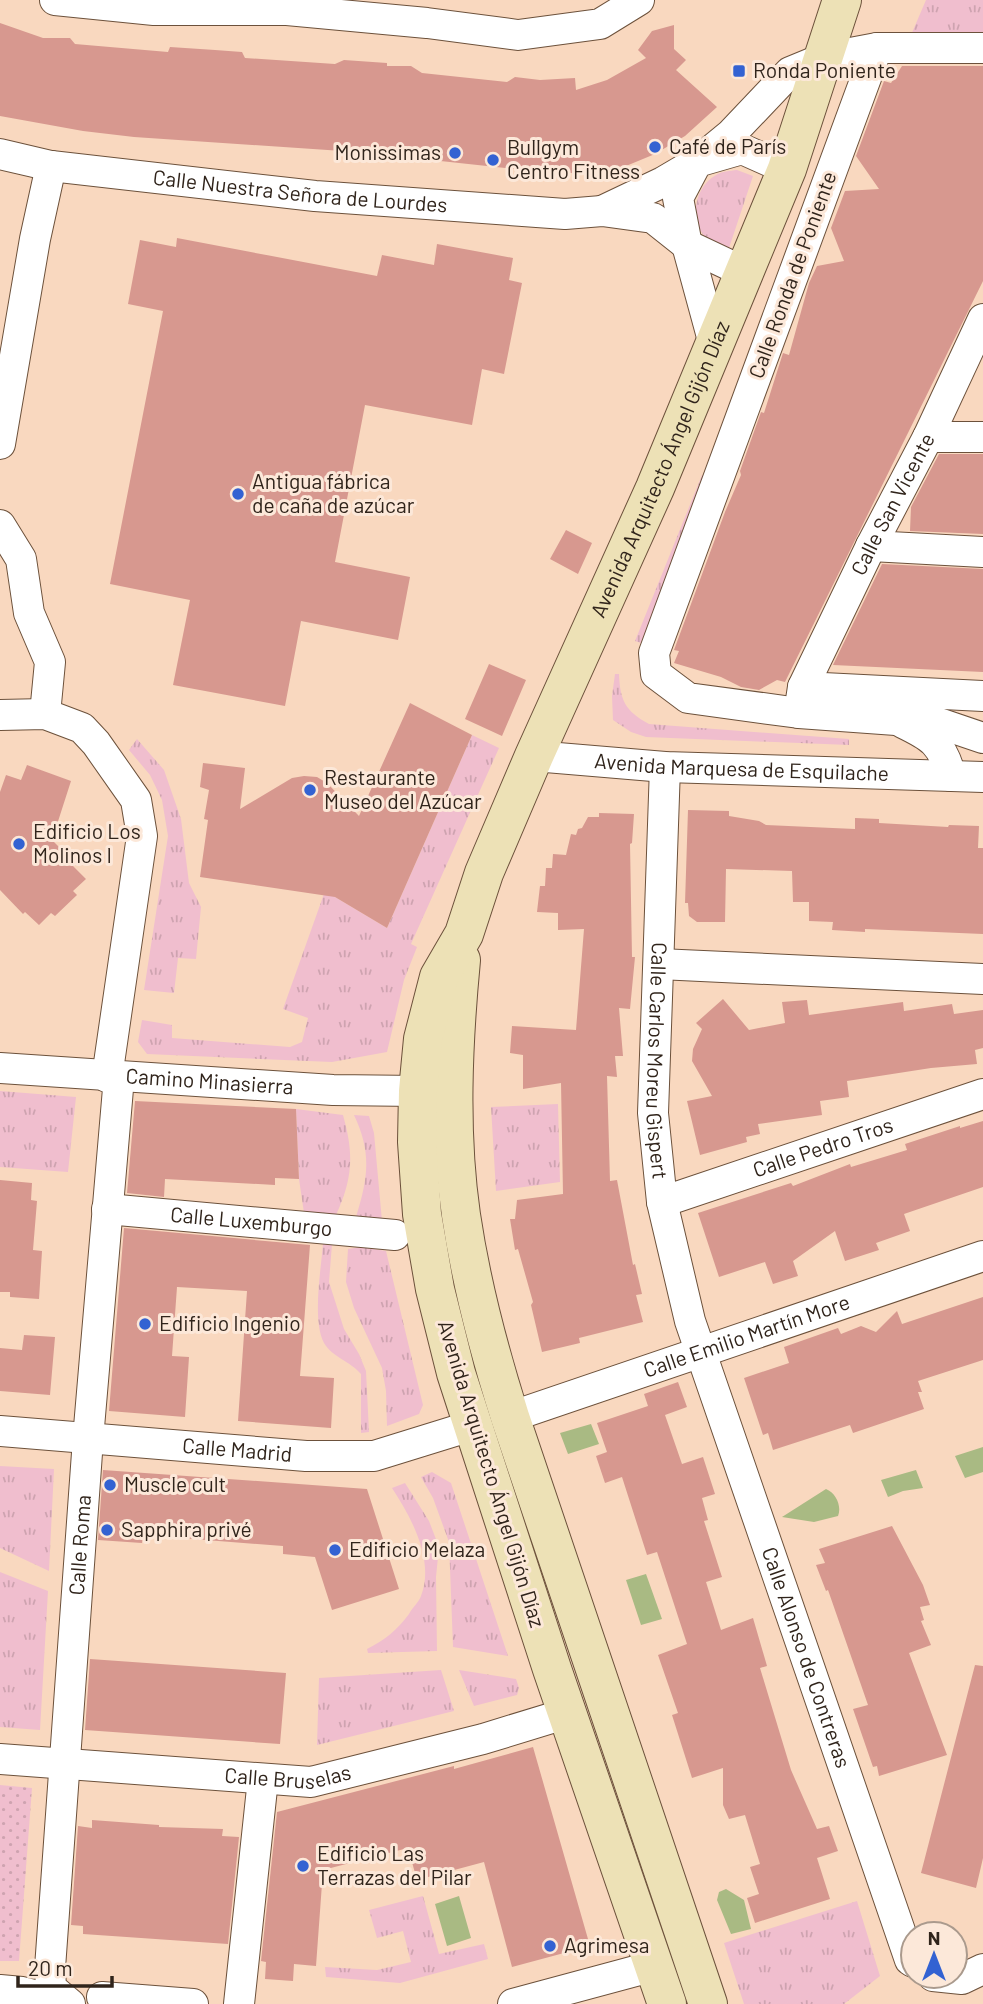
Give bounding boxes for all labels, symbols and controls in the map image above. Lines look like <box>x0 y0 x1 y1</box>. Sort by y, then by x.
place label: Ronda Poniente <box>753 57 896 82</box>
marker: Ronda Poniente <box>731 63 747 79</box>
place label: Café de París <box>669 133 786 158</box>
place label: Bullgym Centro Fitness <box>507 134 640 183</box>
place label: Monissimas <box>334 139 441 164</box>
marker: Café de París <box>647 139 663 155</box>
marker: Monissimas <box>447 145 463 161</box>
marker: Bullgym Centro Fitness <box>485 152 501 168</box>
street label: Calle Nuestra Señora de Lourdes <box>152 164 448 217</box>
street label: Calle Ronda de Poniente <box>743 168 841 381</box>
street label: Avenida Arquitecto Ángel Gijón Díaz <box>584 317 734 621</box>
street label: Calle San Vicente <box>845 428 939 579</box>
place label: Antigua fábrica de caña de azúcar <box>252 468 415 517</box>
marker: Antigua fábrica de caña de azúcar <box>230 486 246 502</box>
street label: Avenida Marquesa de Esquilache <box>593 747 889 785</box>
place label: Restaurante Museo del Azúcar <box>324 764 482 813</box>
marker: Restaurante Museo del Azúcar <box>302 782 318 798</box>
place label: Edificio Los Molinos I <box>33 818 141 867</box>
marker: Edificio Los Molinos I <box>11 836 27 852</box>
street label: Calle Carlos Moreu Gispert <box>642 942 674 1180</box>
street label: Camino Minasierra <box>125 1062 294 1098</box>
street label: Calle Pedro Tros <box>749 1111 896 1182</box>
street label: Calle Luxemburgo <box>169 1201 334 1240</box>
street label: Calle Emilio Martín More <box>640 1288 853 1382</box>
place label: Edificio Ingenio <box>159 1310 301 1335</box>
marker: Edificio Ingenio <box>137 1316 153 1332</box>
street label: Avenida Arquitecto Ángel Gijón Díaz <box>434 1317 551 1630</box>
street label: Calle Madrid <box>181 1432 293 1466</box>
place label: Muscle cult <box>124 1471 226 1496</box>
marker: Muscle cult <box>102 1477 118 1493</box>
street label: Calle Roma <box>63 1494 95 1596</box>
place label: Sapphira privé <box>121 1516 252 1541</box>
marker: Sapphira privé <box>99 1522 115 1538</box>
place label: Edificio Melaza <box>349 1536 485 1561</box>
marker: Edificio Melaza <box>327 1542 343 1558</box>
street label: Calle Alonso de Contreras <box>758 1544 857 1771</box>
street label: Calle Bruselas <box>224 1758 353 1793</box>
place label: Edificio Las Terrazas del Pilar <box>317 1840 472 1889</box>
marker: Edificio Las Terrazas del Pilar <box>295 1858 311 1874</box>
north arrow <box>899 1920 969 1990</box>
text: N <box>928 1926 940 1949</box>
place label: Agrimesa <box>564 1932 650 1957</box>
marker: Agrimesa <box>542 1938 558 1954</box>
scale bar <box>18 1944 112 1988</box>
text: 20 m <box>28 1955 73 1980</box>

